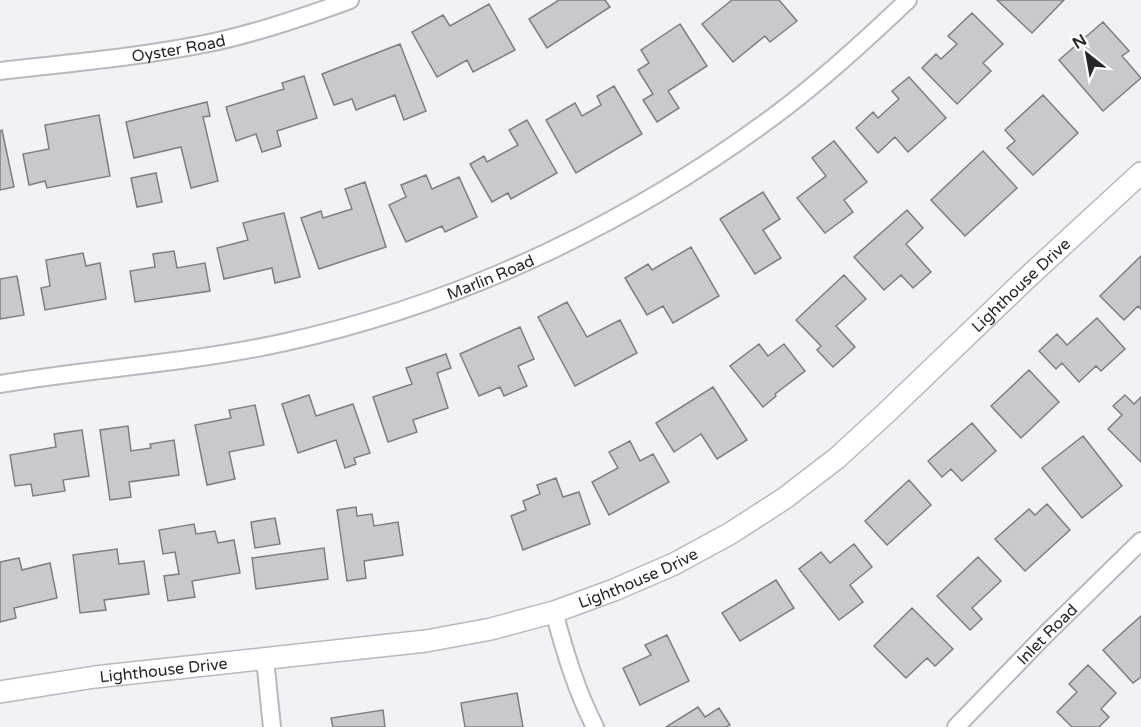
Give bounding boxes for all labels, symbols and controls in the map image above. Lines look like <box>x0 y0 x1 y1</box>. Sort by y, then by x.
north arrow <box>1057 24 1117 84</box>
text: N <box>1069 30 1090 54</box>
street label: Oyster Road <box>130 31 228 67</box>
street label: Lighthouse Drive <box>968 234 1075 337</box>
street label: Marlin Road <box>444 251 538 305</box>
street label: Lighthouse Drive <box>576 544 702 613</box>
street label: Inlet Road <box>1013 600 1082 669</box>
street label: Lighthouse Drive <box>99 654 229 687</box>

